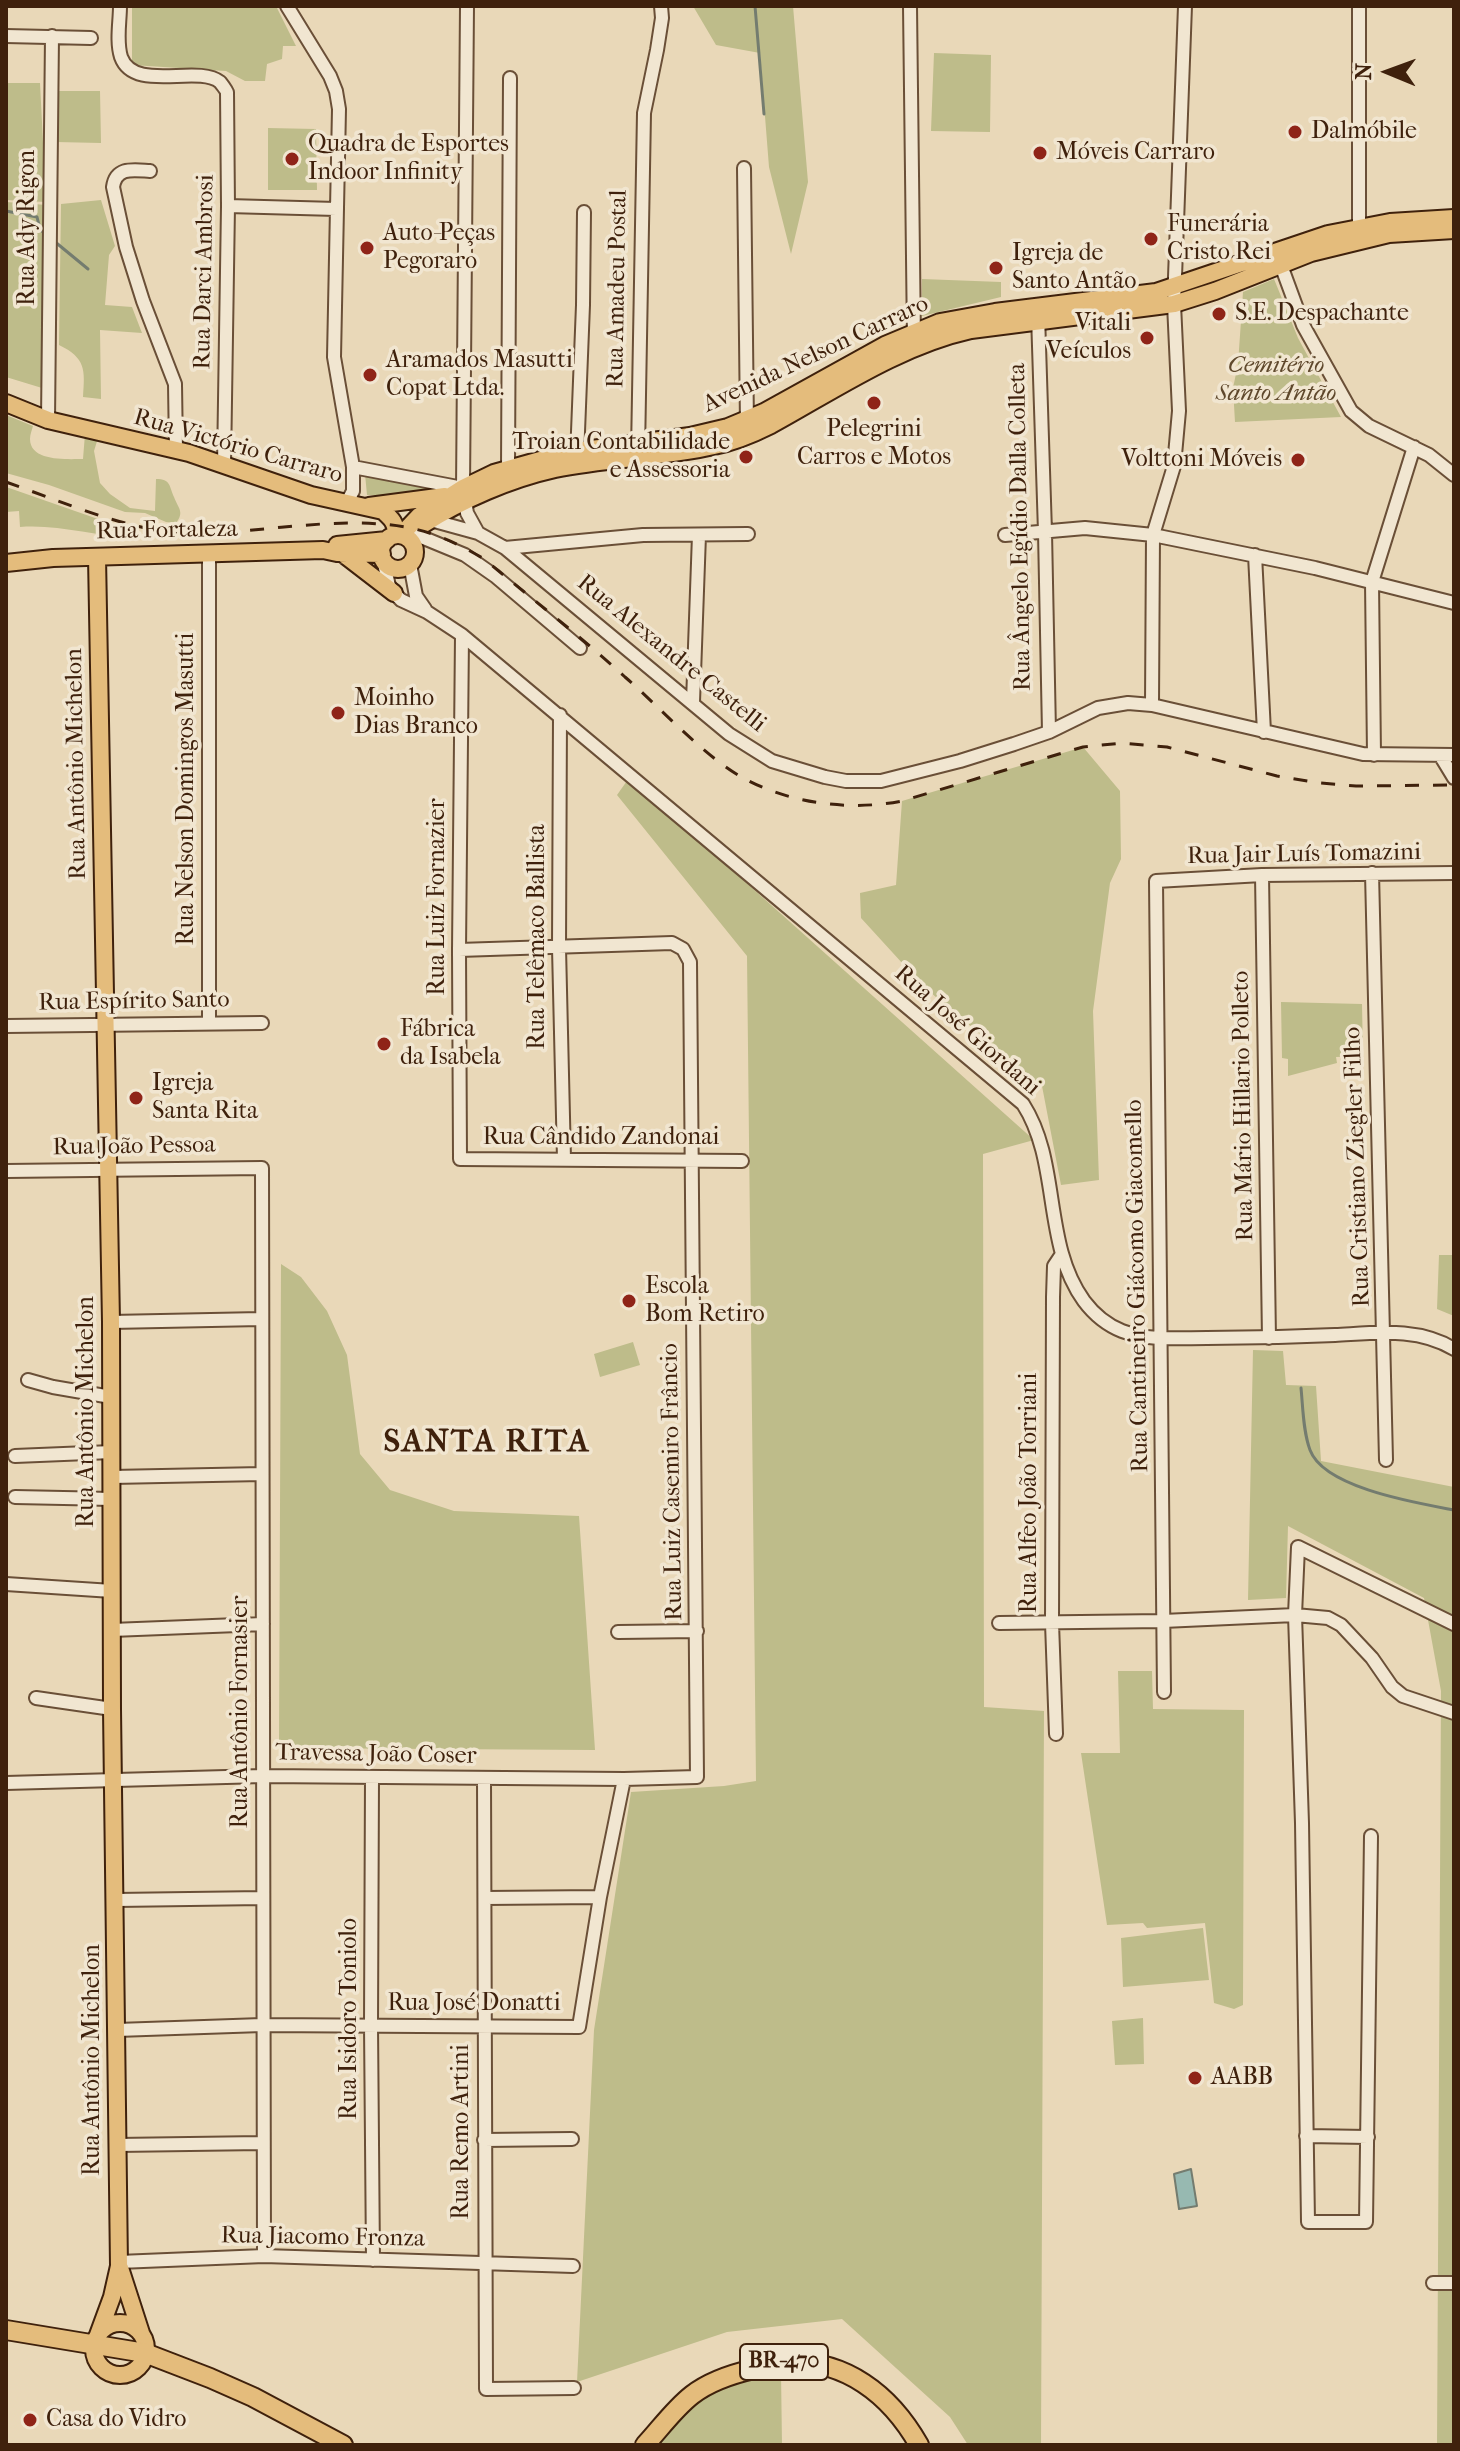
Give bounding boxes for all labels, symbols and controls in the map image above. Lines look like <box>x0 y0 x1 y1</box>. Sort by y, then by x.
north arrow <box>1348 32 1428 112</box>
text: N <box>1351 63 1377 80</box>
place label: Dalmóbile <box>1311 118 1417 146</box>
marker: Dalmóbile <box>1286 123 1304 141</box>
place label: Quadra de Esportes Indoor Infinity <box>308 131 509 187</box>
place label: Móveis Carraro <box>1056 139 1215 167</box>
marker: Móveis Carraro <box>1031 144 1049 162</box>
street label: Rua Ady Rigon <box>14 150 42 306</box>
marker: Quadra de Esportes Indoor Infinity <box>283 150 301 168</box>
street label: Rua Darci Ambrosi <box>189 174 221 370</box>
street label: Rua Amadeu Postal <box>602 190 634 388</box>
place label: Funerária Cristo Rei <box>1167 211 1271 267</box>
place label: Auto-Peças Pegoraro <box>383 220 495 276</box>
marker: Funerária Cristo Rei <box>1142 230 1160 248</box>
marker: Auto-Peças Pegoraro <box>358 239 376 257</box>
place label: Igreja de Santo Antão <box>1012 240 1136 296</box>
marker: Igreja de Santo Antão <box>987 259 1005 277</box>
street label: Avenida Nelson Carraro <box>699 290 933 420</box>
place label: S.E. Despachante <box>1235 300 1409 328</box>
marker: S.E. Despachante <box>1210 305 1228 323</box>
place label: Vitali Veículos <box>1046 310 1131 366</box>
marker: Vitali Veículos <box>1138 329 1156 347</box>
place label: Aramados Masutti Copat Ltda. <box>386 347 573 403</box>
park label: Cemitério Santo Antão <box>1216 352 1336 408</box>
street label: Rua Ângelo Egídio Dalla Colleta <box>1004 363 1038 691</box>
marker: Aramados Masutti Copat Ltda. <box>361 366 379 384</box>
marker: Pelegrini Carros e Motos <box>865 394 883 412</box>
street label: Rua Victório Carraro <box>130 403 346 491</box>
place label: Pelegrini Carros e Motos <box>797 416 951 472</box>
place label: Troian Contabilidade e Assessoria <box>512 429 730 485</box>
place label: Volttoni Móveis <box>1121 446 1282 474</box>
marker: Troian Contabilidade e Assessoria <box>737 448 755 466</box>
marker: Volttoni Móveis <box>1289 451 1307 469</box>
street label: Rua Fortaleza <box>96 515 238 547</box>
street label: Rua Alexandre Castelli <box>571 569 771 739</box>
street label: Rua Nelson Domingos Masutti <box>173 633 201 945</box>
street label: Rua Antônio Michelon <box>61 648 93 880</box>
place label: Moinho Dias Branco <box>354 685 478 741</box>
marker: Moinho Dias Branco <box>329 704 347 722</box>
street label: Rua Luiz Fornazier <box>424 798 452 996</box>
street label: Rua Telêmaco Ballista <box>524 824 552 1050</box>
street label: Rua Jair Luís Tomazini <box>1187 839 1421 871</box>
street label: Rua José Giordani <box>888 960 1046 1102</box>
street label: Rua Mário Hillario Polleto <box>1227 970 1261 1242</box>
street label: Rua Espírito Santo <box>38 986 230 1018</box>
place label: Fábrica da Isabela <box>400 1016 501 1072</box>
street label: Rua Cristiano Ziegler Filho <box>1339 1026 1377 1308</box>
marker: Fábrica da Isabela <box>375 1035 393 1053</box>
place label: Igreja Santa Rita <box>152 1070 258 1126</box>
marker: Igreja Santa Rita <box>127 1089 145 1107</box>
street label: Rua Cantineiro Giácomo Giacomello <box>1120 1099 1156 1473</box>
street label: Rua Cândido Zandonai <box>483 1124 719 1152</box>
street label: Rua João Pessoa <box>52 1131 216 1163</box>
place label: Escola Bom Retiro <box>645 1273 765 1329</box>
marker: Escola Bom Retiro <box>620 1292 638 1310</box>
street label: Rua Antônio Michelon <box>73 1296 101 1528</box>
street label: Rua Luiz Casemiro Frâncio <box>656 1343 690 1621</box>
street label: Rua Alfeo João Torriani <box>1016 1373 1044 1613</box>
district label: SANTA RITA <box>383 1424 591 1462</box>
street label: Rua Antônio Fornasier <box>227 1596 255 1828</box>
street label: Travessa João Coser <box>275 1739 477 1771</box>
street label: Rua Isidoro Toniolo <box>336 1918 364 2120</box>
street label: Rua Antônio Michelon <box>79 1944 107 2176</box>
street label: Rua José Donatti <box>387 1990 561 2018</box>
street label: Rua Remo Artini <box>448 2044 476 2220</box>
place label: AABB <box>1211 2064 1273 2092</box>
marker: AABB <box>1186 2069 1204 2087</box>
street label: Rua Jiacomo Fronza <box>221 2222 425 2254</box>
road number: BR-470 <box>740 2344 828 2380</box>
place label: Casa do Vidro <box>46 2406 187 2434</box>
marker: Casa do Vidro <box>21 2411 39 2429</box>

